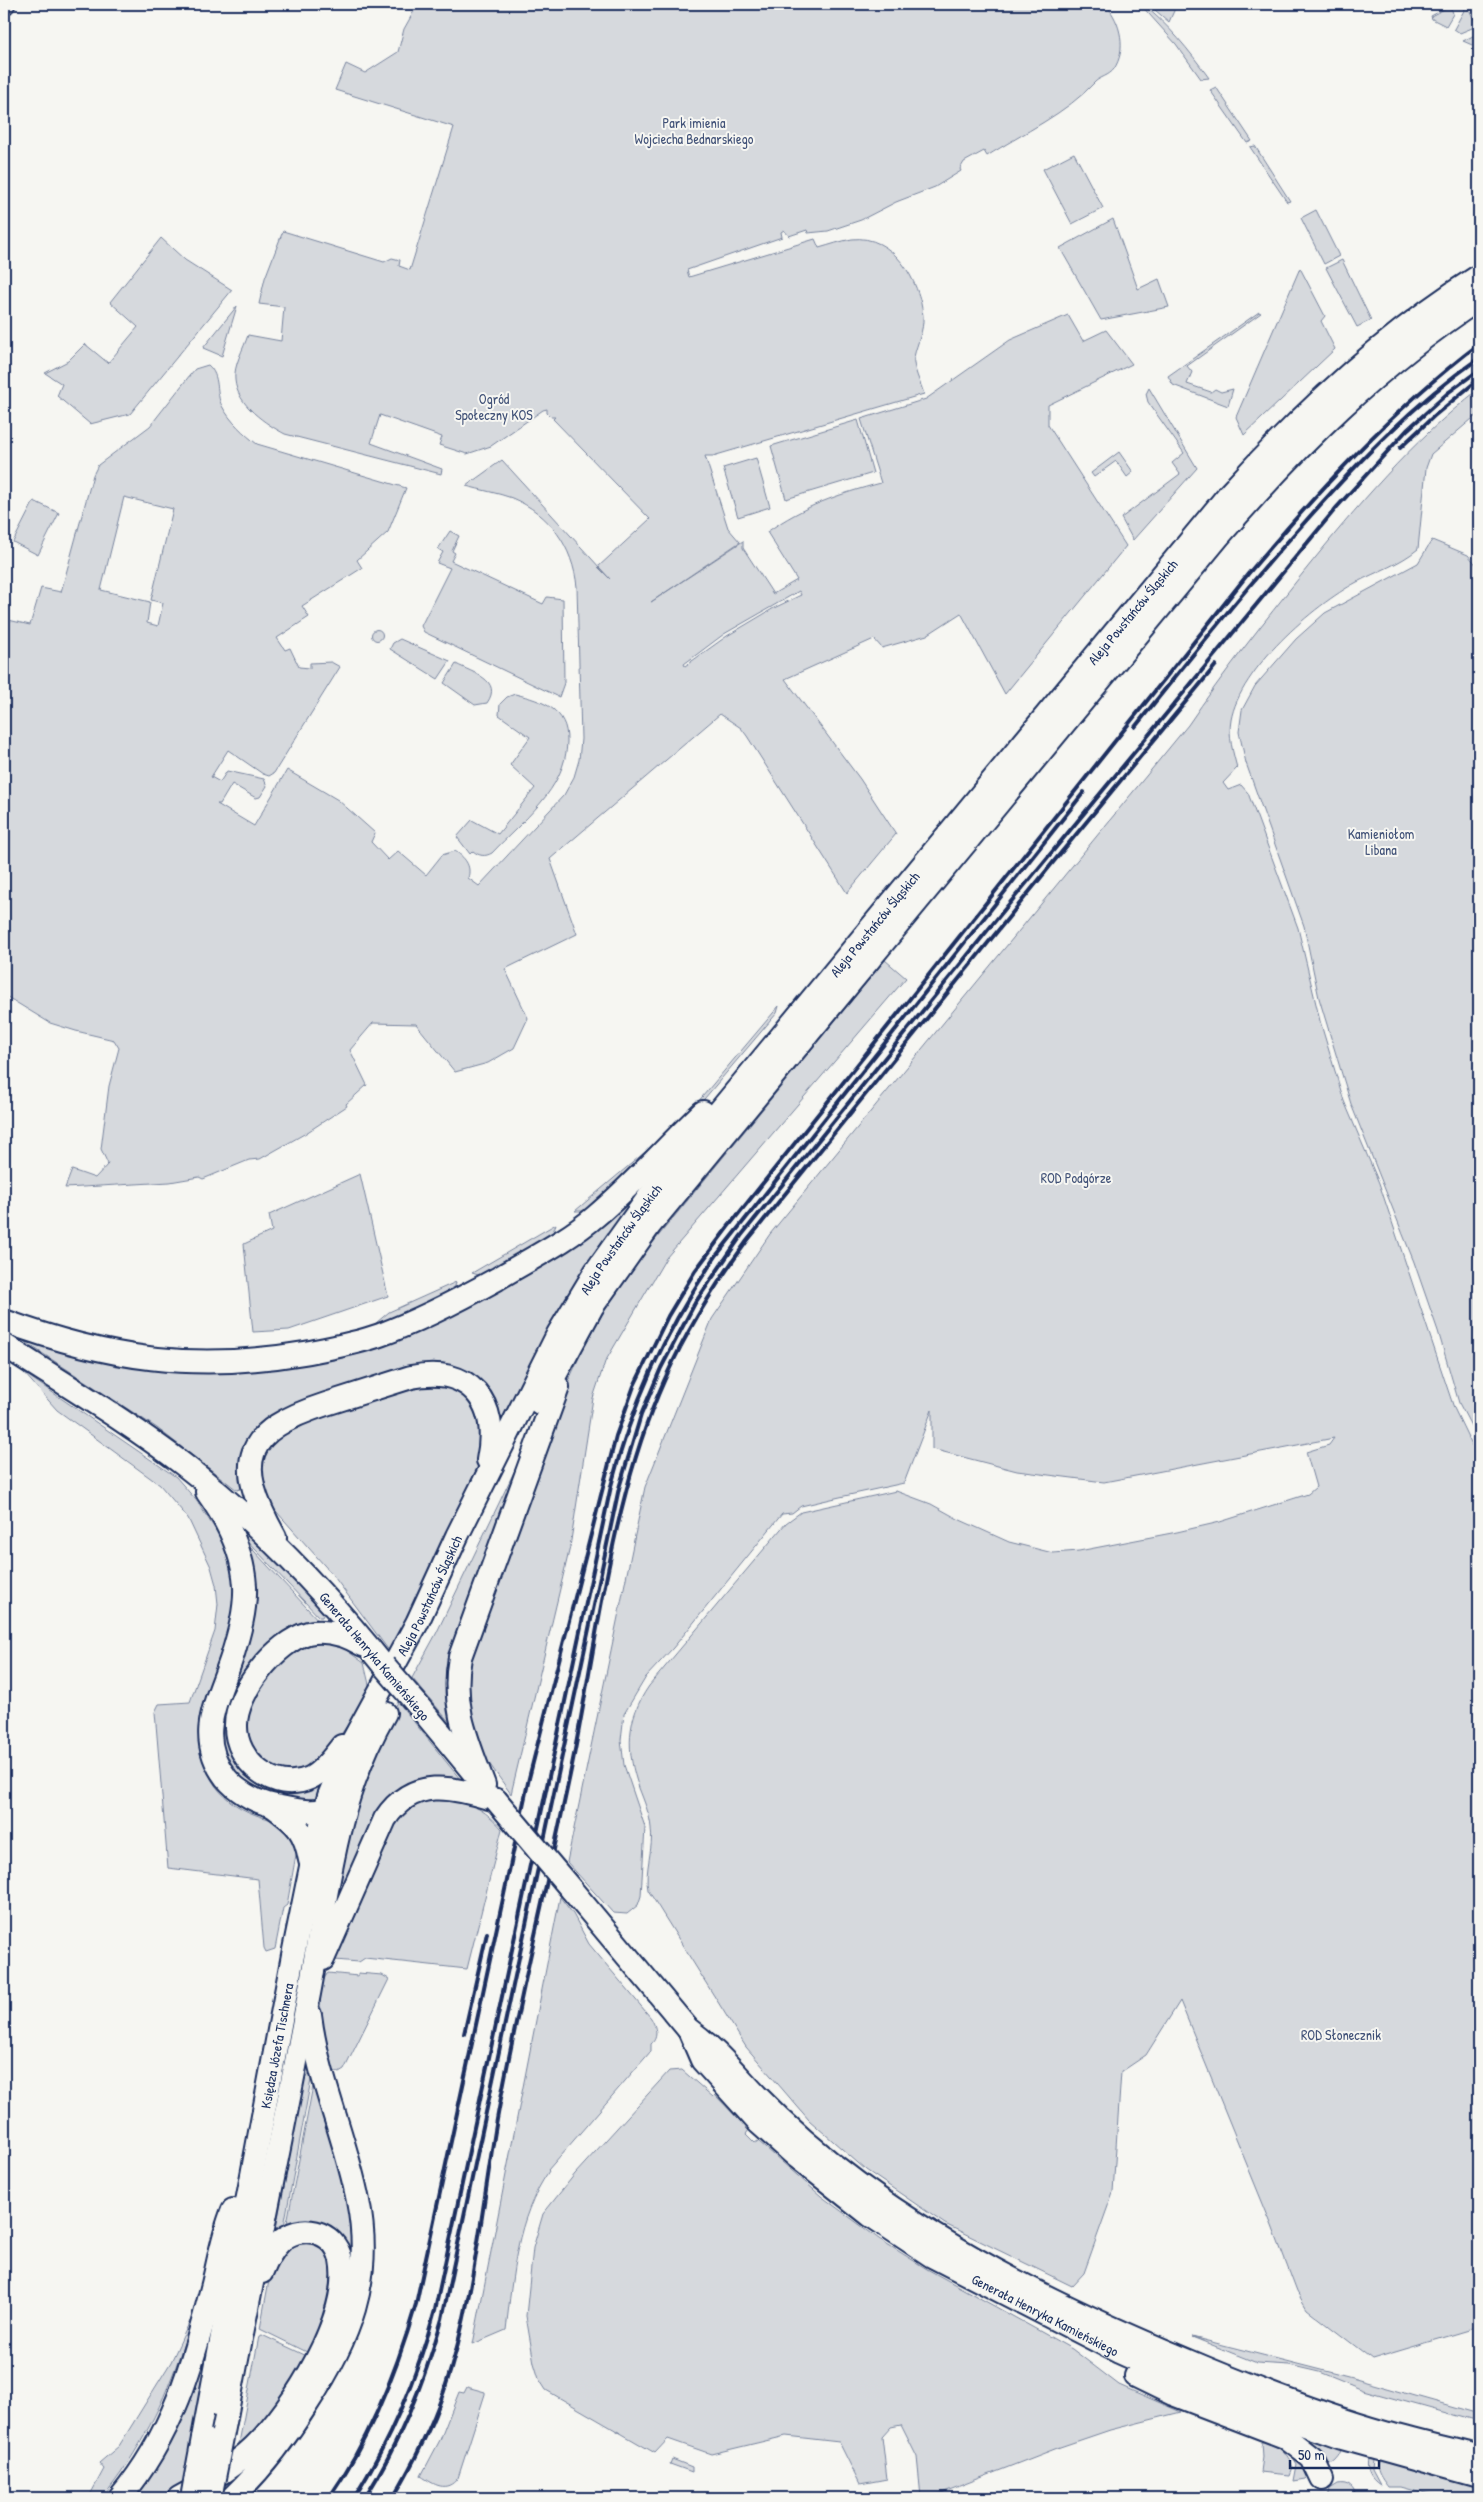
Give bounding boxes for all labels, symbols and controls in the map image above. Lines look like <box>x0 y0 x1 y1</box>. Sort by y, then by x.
park label: Park imienia Wojciecha Bednarskiego <box>635 113 754 149</box>
park label: Ogród Społeczny KOS <box>455 389 533 425</box>
street label: Aleja Powstańców Śląskich <box>1083 555 1181 668</box>
park label: Kamieniołom Libana <box>1348 824 1414 859</box>
street label: Aleja Powstańców Śląskich <box>825 867 923 980</box>
park label: ROD Podgórze <box>1041 1168 1112 1188</box>
street label: Aleja Powstańców Śląskich <box>575 1179 665 1298</box>
street label: Aleja Powstańców Śląskich <box>392 1532 466 1659</box>
street label: Generała Henryka Kamieńskiego <box>315 1588 435 1725</box>
street label: Księdza Józefa Tischnera <box>255 1981 297 2110</box>
park label: ROD Słonecznik <box>1301 2025 1381 2044</box>
street label: Generała Henryka Kamieńskiego <box>969 2269 1123 2360</box>
scale bar <box>1290 2437 1379 2469</box>
text: 50 m <box>1298 2444 1325 2465</box>

